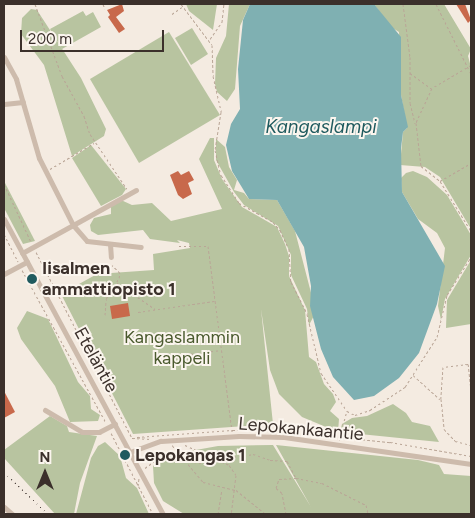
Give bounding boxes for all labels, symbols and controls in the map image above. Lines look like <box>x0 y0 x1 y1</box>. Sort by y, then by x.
scale bar <box>22 20 166 52</box>
text: 200 m <box>28 30 72 48</box>
water label: Kangaslampi <box>265 116 377 138</box>
place label: Iisalmen ammattiopisto 1 <box>42 258 176 300</box>
marker: Iisalmen ammattiopisto 1 <box>26 273 38 285</box>
street label: Eteläntie <box>69 324 123 396</box>
park label: Kangaslammin kappeli <box>124 327 240 369</box>
street label: Lepokankaantie <box>237 413 365 445</box>
place label: Lepokangas 1 <box>135 444 246 466</box>
north arrow <box>20 448 70 498</box>
text: N <box>40 449 50 466</box>
marker: Lepokangas 1 <box>119 449 131 461</box>

